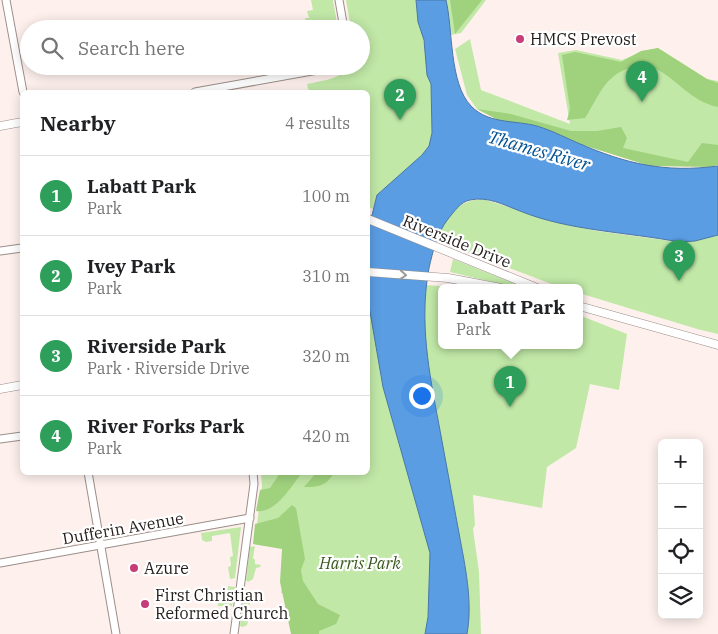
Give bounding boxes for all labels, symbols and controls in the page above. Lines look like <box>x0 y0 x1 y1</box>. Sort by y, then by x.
search box <box>20 20 370 75</box>
place label: HMCS Prevost <box>530 29 637 49</box>
marker: HMCS Prevost <box>514 33 526 45</box>
icon: search <box>38 34 66 62</box>
text: Search here <box>78 36 185 60</box>
pin: 4 <box>626 61 658 102</box>
pin: 2 <box>384 79 416 120</box>
text: Nearby <box>40 109 116 137</box>
text: 4 results <box>285 113 350 133</box>
water label: Thames River <box>486 125 594 176</box>
text: Labatt Park <box>87 174 196 198</box>
text: 1 <box>51 186 61 206</box>
text: 100 m <box>302 186 350 206</box>
text: Park <box>87 198 122 218</box>
street label: Riverside Drive <box>400 210 514 272</box>
pin: 3 <box>663 240 695 281</box>
text: Ivey Park <box>87 254 175 278</box>
text: 2 <box>51 266 61 286</box>
text: 310 m <box>302 266 350 286</box>
one-way arrow <box>399 269 407 280</box>
text: Park <box>87 278 122 298</box>
popup <box>438 284 583 349</box>
text: Labatt Park <box>456 295 565 319</box>
text: Park <box>456 319 491 339</box>
text: Riverside Park <box>87 334 226 358</box>
text: 3 <box>51 346 61 366</box>
text: 320 m <box>302 346 350 366</box>
text: Park · Riverside Drive <box>87 358 250 378</box>
pin: 1 <box>494 366 526 407</box>
your location <box>409 383 435 409</box>
text: River Forks Park <box>87 414 244 438</box>
text: 4 <box>51 426 61 446</box>
text: 420 m <box>302 426 350 446</box>
text: Park <box>87 438 122 458</box>
map controls <box>658 439 703 619</box>
button: + <box>658 439 703 484</box>
button: − <box>658 484 703 529</box>
street label: Dufferin Avenue <box>61 507 185 549</box>
button: locate <box>658 529 703 574</box>
park label: Harris Park <box>318 553 401 573</box>
place label: Azure <box>144 558 189 578</box>
marker: Azure <box>128 562 140 574</box>
button: layers <box>658 574 703 619</box>
place label: First Christian Reformed Church <box>155 585 289 623</box>
marker: First Christian Reformed Church <box>139 598 151 610</box>

